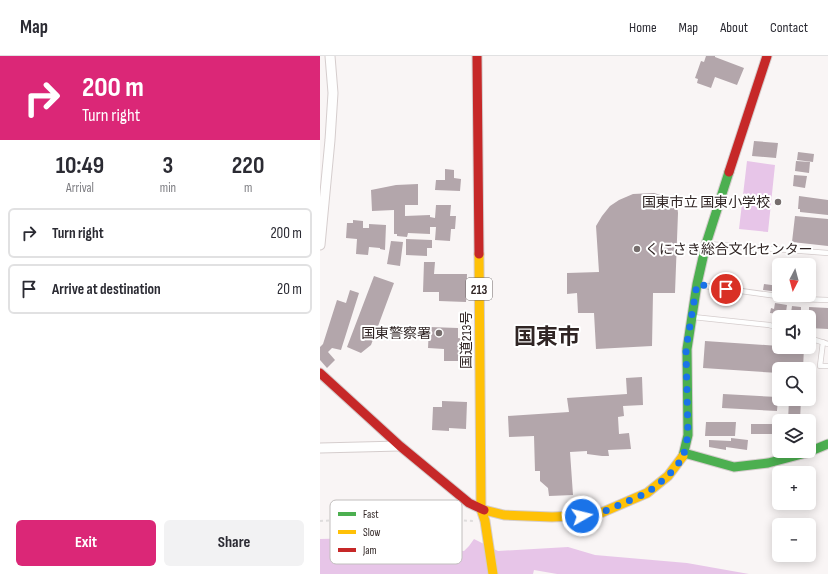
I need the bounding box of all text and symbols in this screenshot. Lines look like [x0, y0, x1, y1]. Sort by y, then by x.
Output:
text: Map [20, 16, 48, 39]
text: Home [629, 19, 657, 36]
text: Map [679, 19, 698, 36]
text: About [720, 19, 748, 36]
text: Contact [770, 19, 808, 36]
text: 200 m [82, 71, 144, 104]
icon: right [16, 72, 68, 124]
text: Turn right [82, 105, 140, 126]
text: 10:49 [56, 151, 104, 180]
text: 3 [163, 151, 173, 180]
text: 220 [232, 151, 264, 180]
text: Arrival [66, 180, 94, 196]
text: min [160, 180, 176, 196]
text: m [244, 180, 252, 196]
place label: 国東市立 国東小学校 [642, 194, 770, 211]
marker: 国東市立 国東小学校 [773, 197, 783, 207]
icon: right [18, 222, 40, 244]
text: Turn right [52, 224, 104, 243]
text: 200 m [270, 224, 302, 243]
place label: くにさき総合文化センター [645, 241, 813, 258]
marker: くにさき総合文化センター [632, 244, 642, 254]
north arrow [772, 258, 816, 302]
map controls [772, 258, 816, 562]
pin [709, 272, 743, 306]
icon: arrive [18, 278, 40, 300]
road number: 213 [466, 278, 492, 300]
icon: arrive [715, 278, 737, 300]
text: Arrive at destination [52, 280, 161, 299]
text: 20 m [277, 280, 302, 299]
button: sound [772, 310, 816, 354]
street label: 国道213号 [458, 311, 475, 369]
district label: 国東市 [514, 324, 580, 351]
place label: 国東警察署 [361, 325, 431, 342]
marker: 国東警察署 [434, 328, 444, 338]
button: search [772, 362, 816, 406]
button: layers [772, 414, 816, 458]
button: + [772, 466, 816, 510]
position arrow [561, 495, 603, 537]
legend [330, 500, 462, 564]
text: Fast [363, 508, 379, 521]
button: − [772, 518, 816, 562]
button: Exit [16, 520, 156, 566]
button: Share [164, 520, 304, 566]
text: Slow [363, 526, 380, 539]
text: Jam [362, 544, 377, 557]

